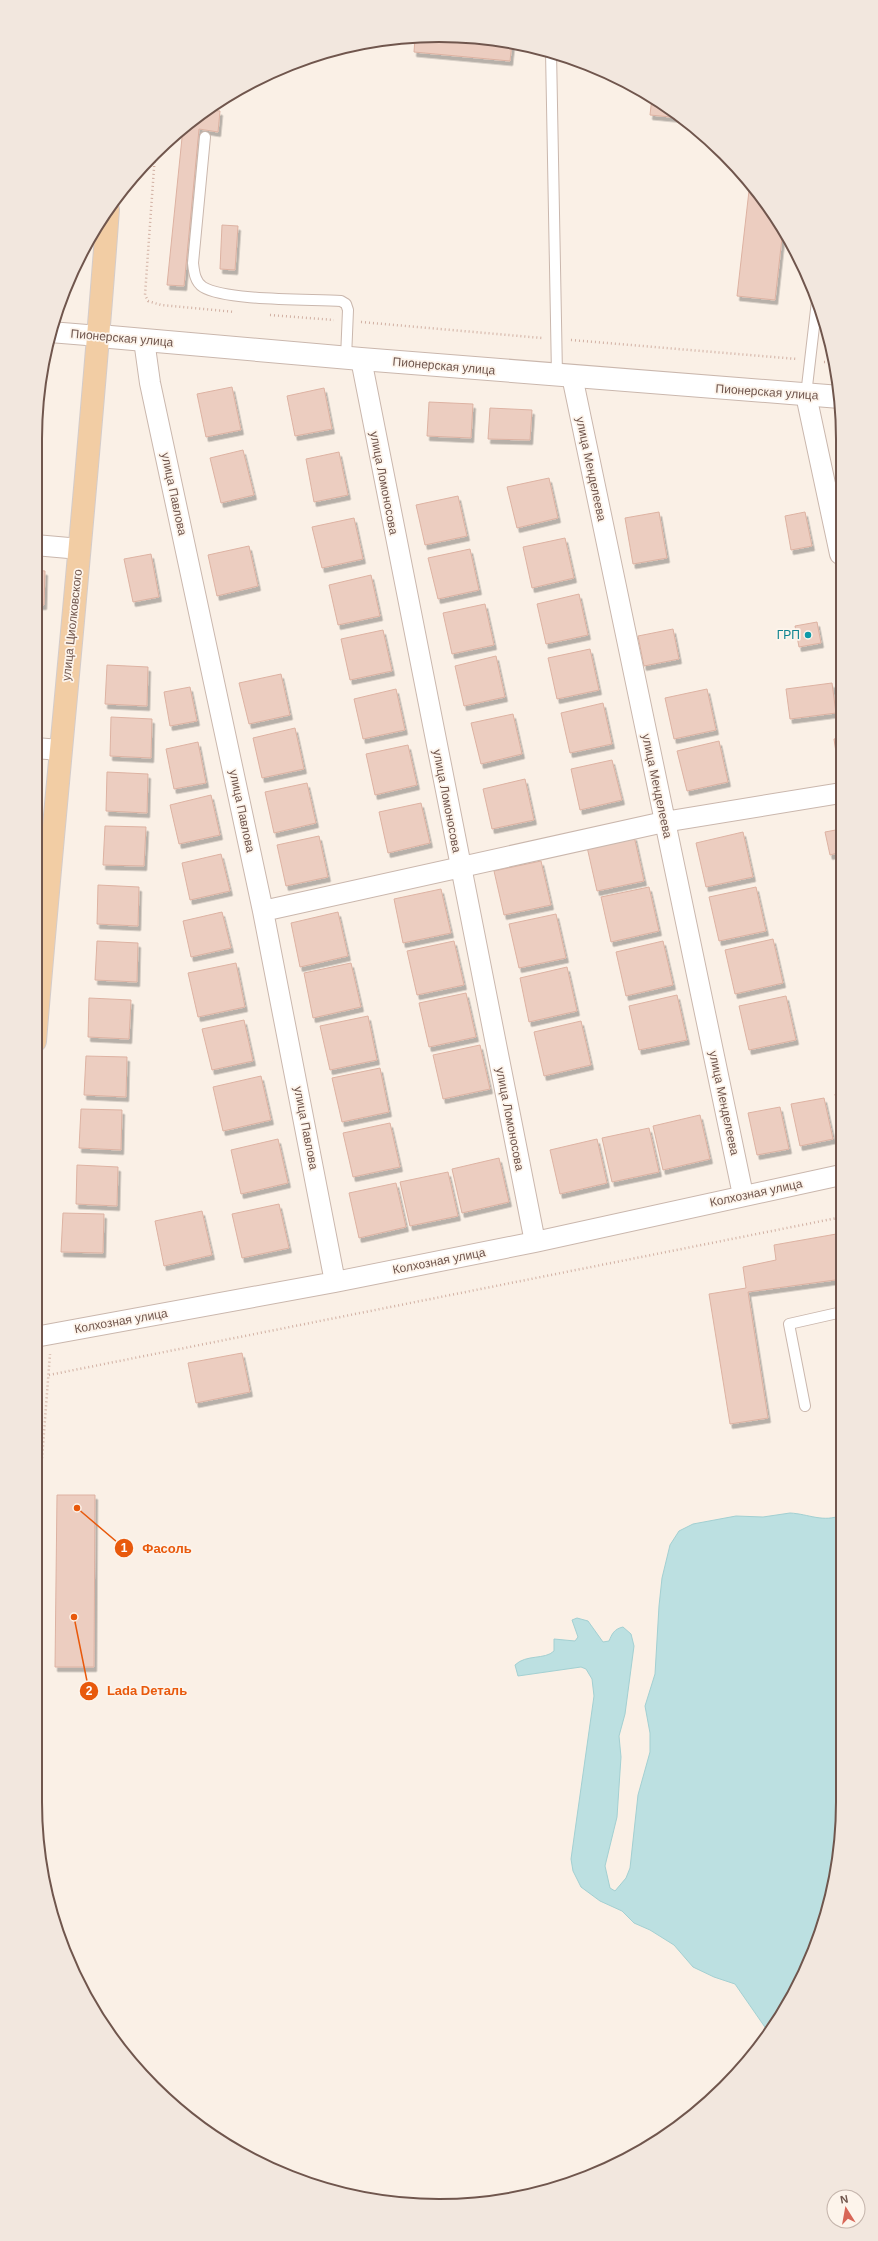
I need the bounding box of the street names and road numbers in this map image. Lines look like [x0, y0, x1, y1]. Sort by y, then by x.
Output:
street label: Пионерская улица [70, 327, 174, 349]
street label: Пионерская улица [392, 355, 496, 377]
street label: Пионерская улица [715, 381, 819, 403]
street label: улица Менделеева [573, 416, 609, 523]
street label: улица Ломоносова [367, 430, 401, 536]
street label: улица Павлова [158, 451, 190, 537]
street label: улица Циолковского [59, 568, 85, 682]
street label: улица Менделеева [639, 733, 675, 840]
street label: улица Ломоносова [430, 748, 464, 854]
street label: улица Павлова [226, 768, 258, 854]
street label: улица Менделеева [706, 1050, 742, 1157]
street label: улица Ломоносова [493, 1066, 527, 1172]
street label: улица Павлова [291, 1085, 321, 1171]
street label: Колхозная улица [708, 1176, 804, 1210]
street label: Колхозная улица [391, 1245, 487, 1277]
street label: Колхозная улица [73, 1306, 169, 1336]

